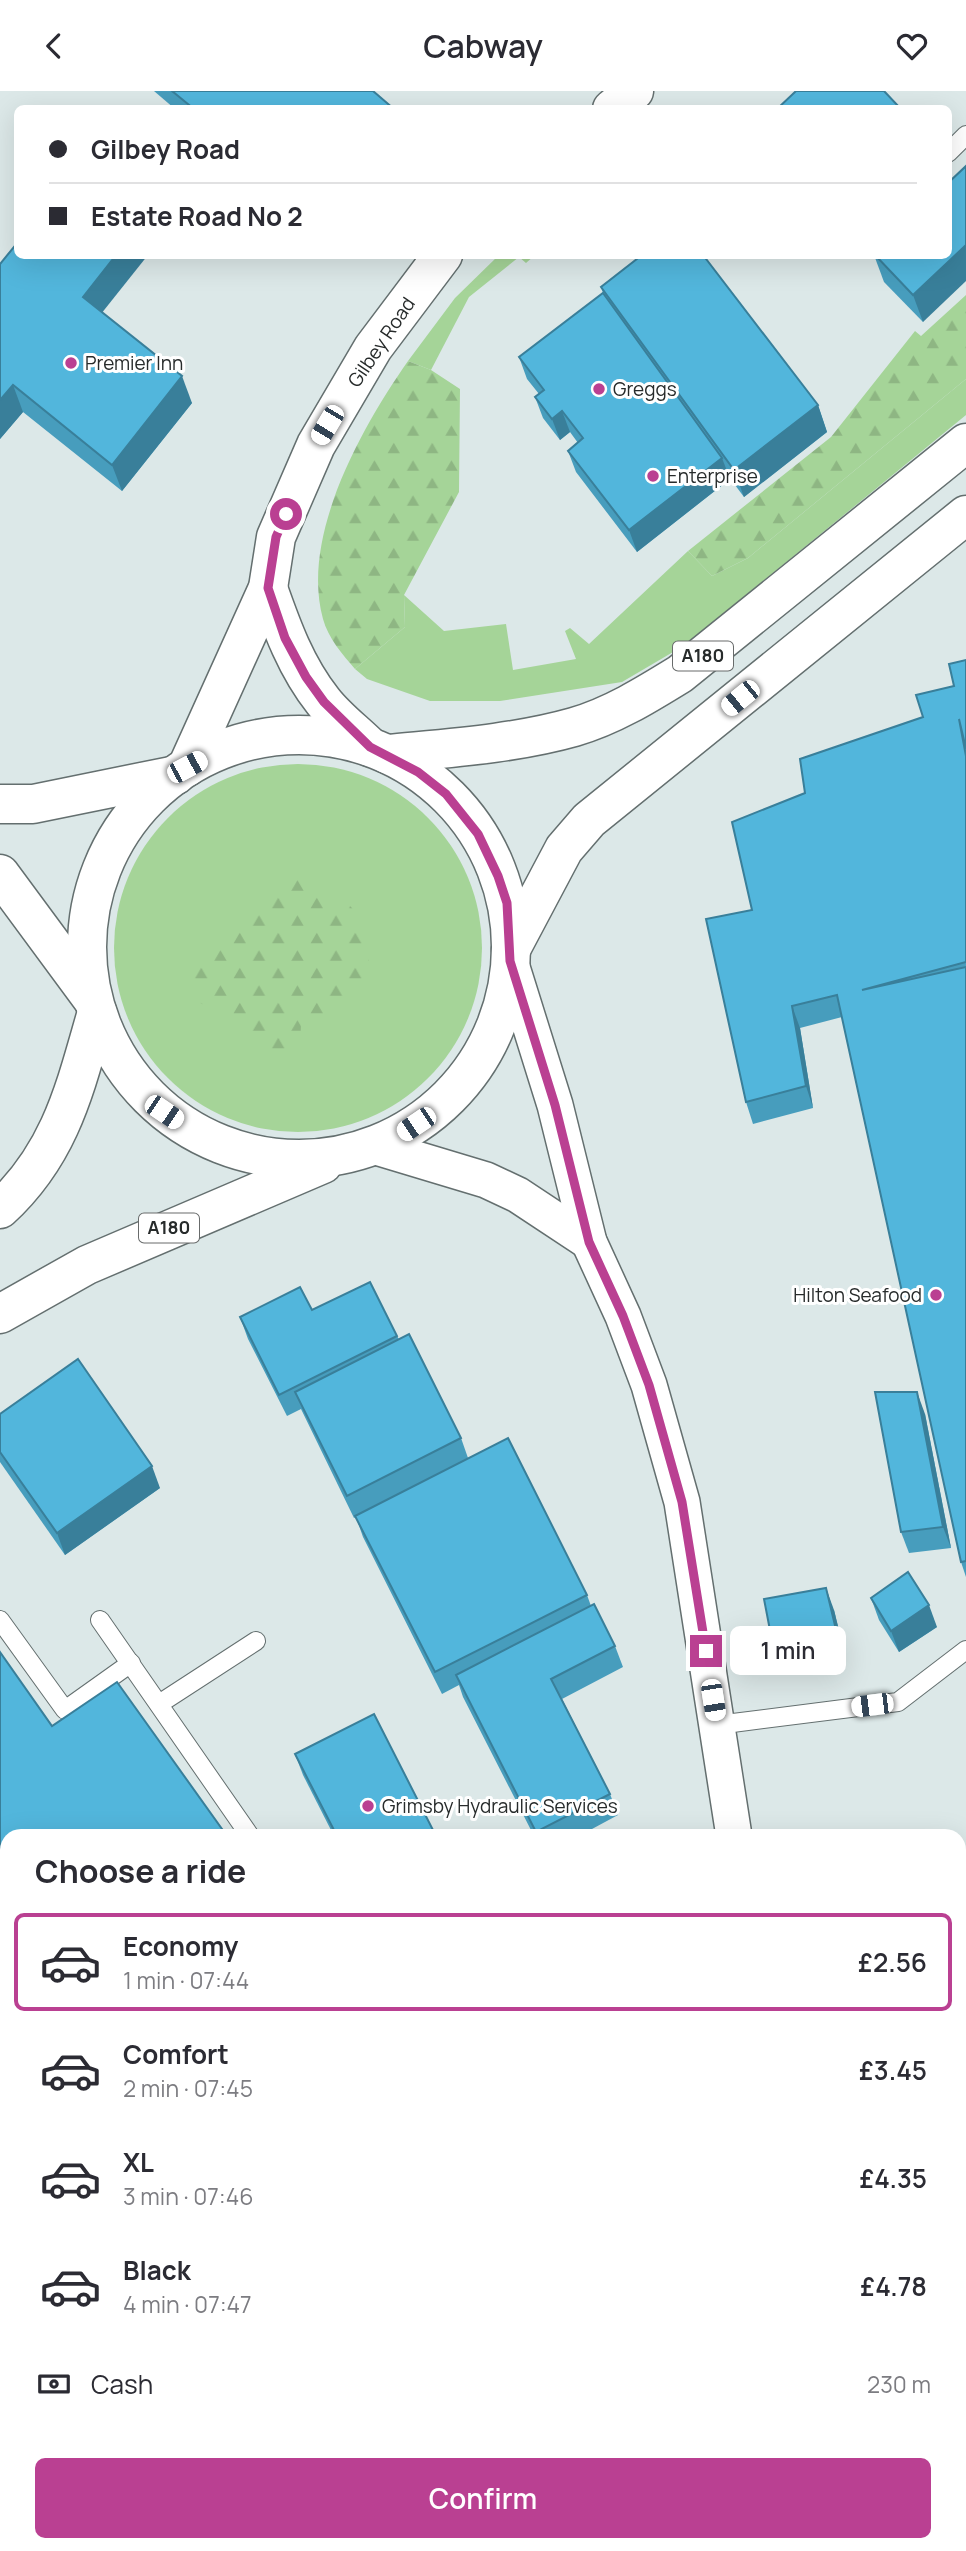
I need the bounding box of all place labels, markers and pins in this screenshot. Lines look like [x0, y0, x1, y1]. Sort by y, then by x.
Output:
place label: Premier Inn [85, 350, 183, 376]
marker: Premier Inn [63, 355, 79, 371]
place label: Greggs [613, 376, 677, 402]
marker: Greggs [591, 381, 607, 397]
place label: Enterprise [667, 463, 758, 489]
marker: Enterprise [645, 468, 661, 484]
place label: Hilton Seafood [793, 1282, 922, 1308]
marker: Hilton Seafood [928, 1287, 944, 1303]
place label: Grimsby Hydraulic Services [382, 1793, 618, 1819]
marker: Grimsby Hydraulic Services [360, 1798, 376, 1814]

